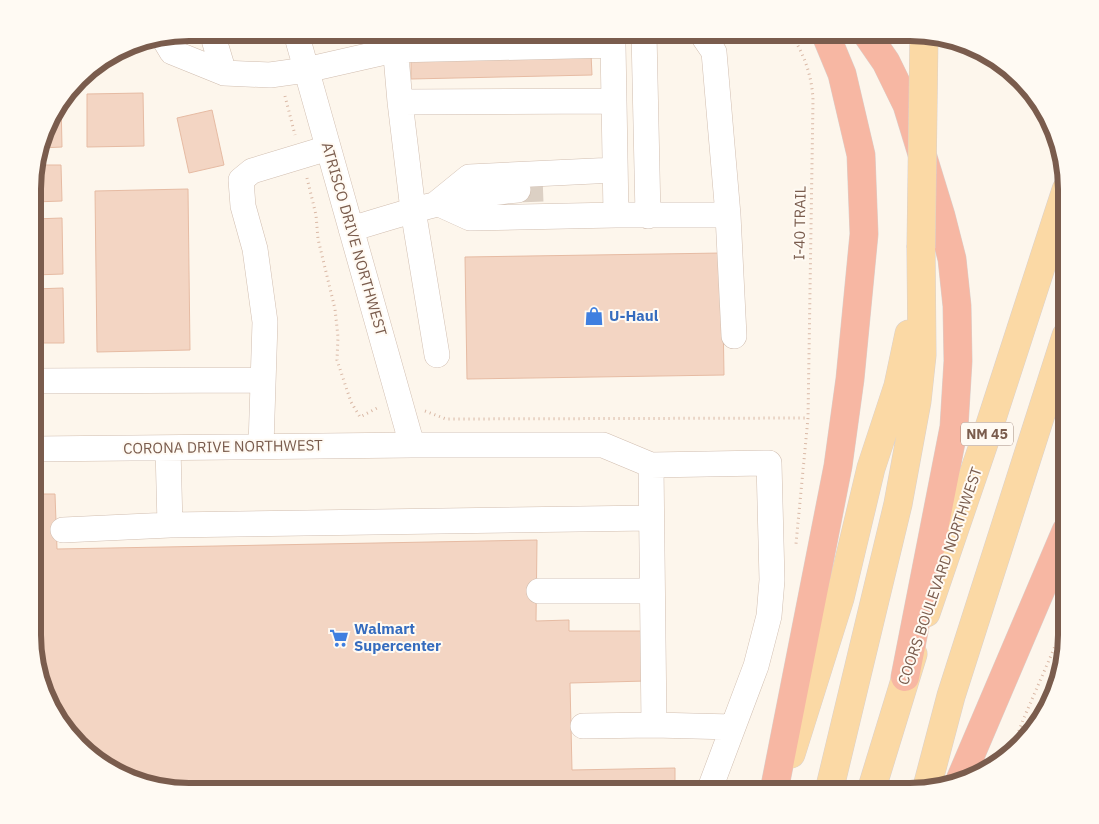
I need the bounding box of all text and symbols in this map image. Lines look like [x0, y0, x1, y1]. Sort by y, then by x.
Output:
street label: ATRISCO DRIVE NORTHWEST [318, 140, 391, 338]
street label: I-40 TRAIL [789, 185, 810, 260]
shop icon: U-Haul [583, 305, 605, 327]
place label: U-Haul [609, 306, 659, 325]
road number: NM 45 [961, 422, 1013, 446]
street label: CORONA DRIVE NORTHWEST [123, 435, 323, 458]
street label: COORS BOULEVARD NORTHWEST [893, 464, 986, 687]
place label: Walmart Supercenter [354, 619, 441, 655]
supermarket icon: Walmart Supercenter [328, 627, 350, 649]

